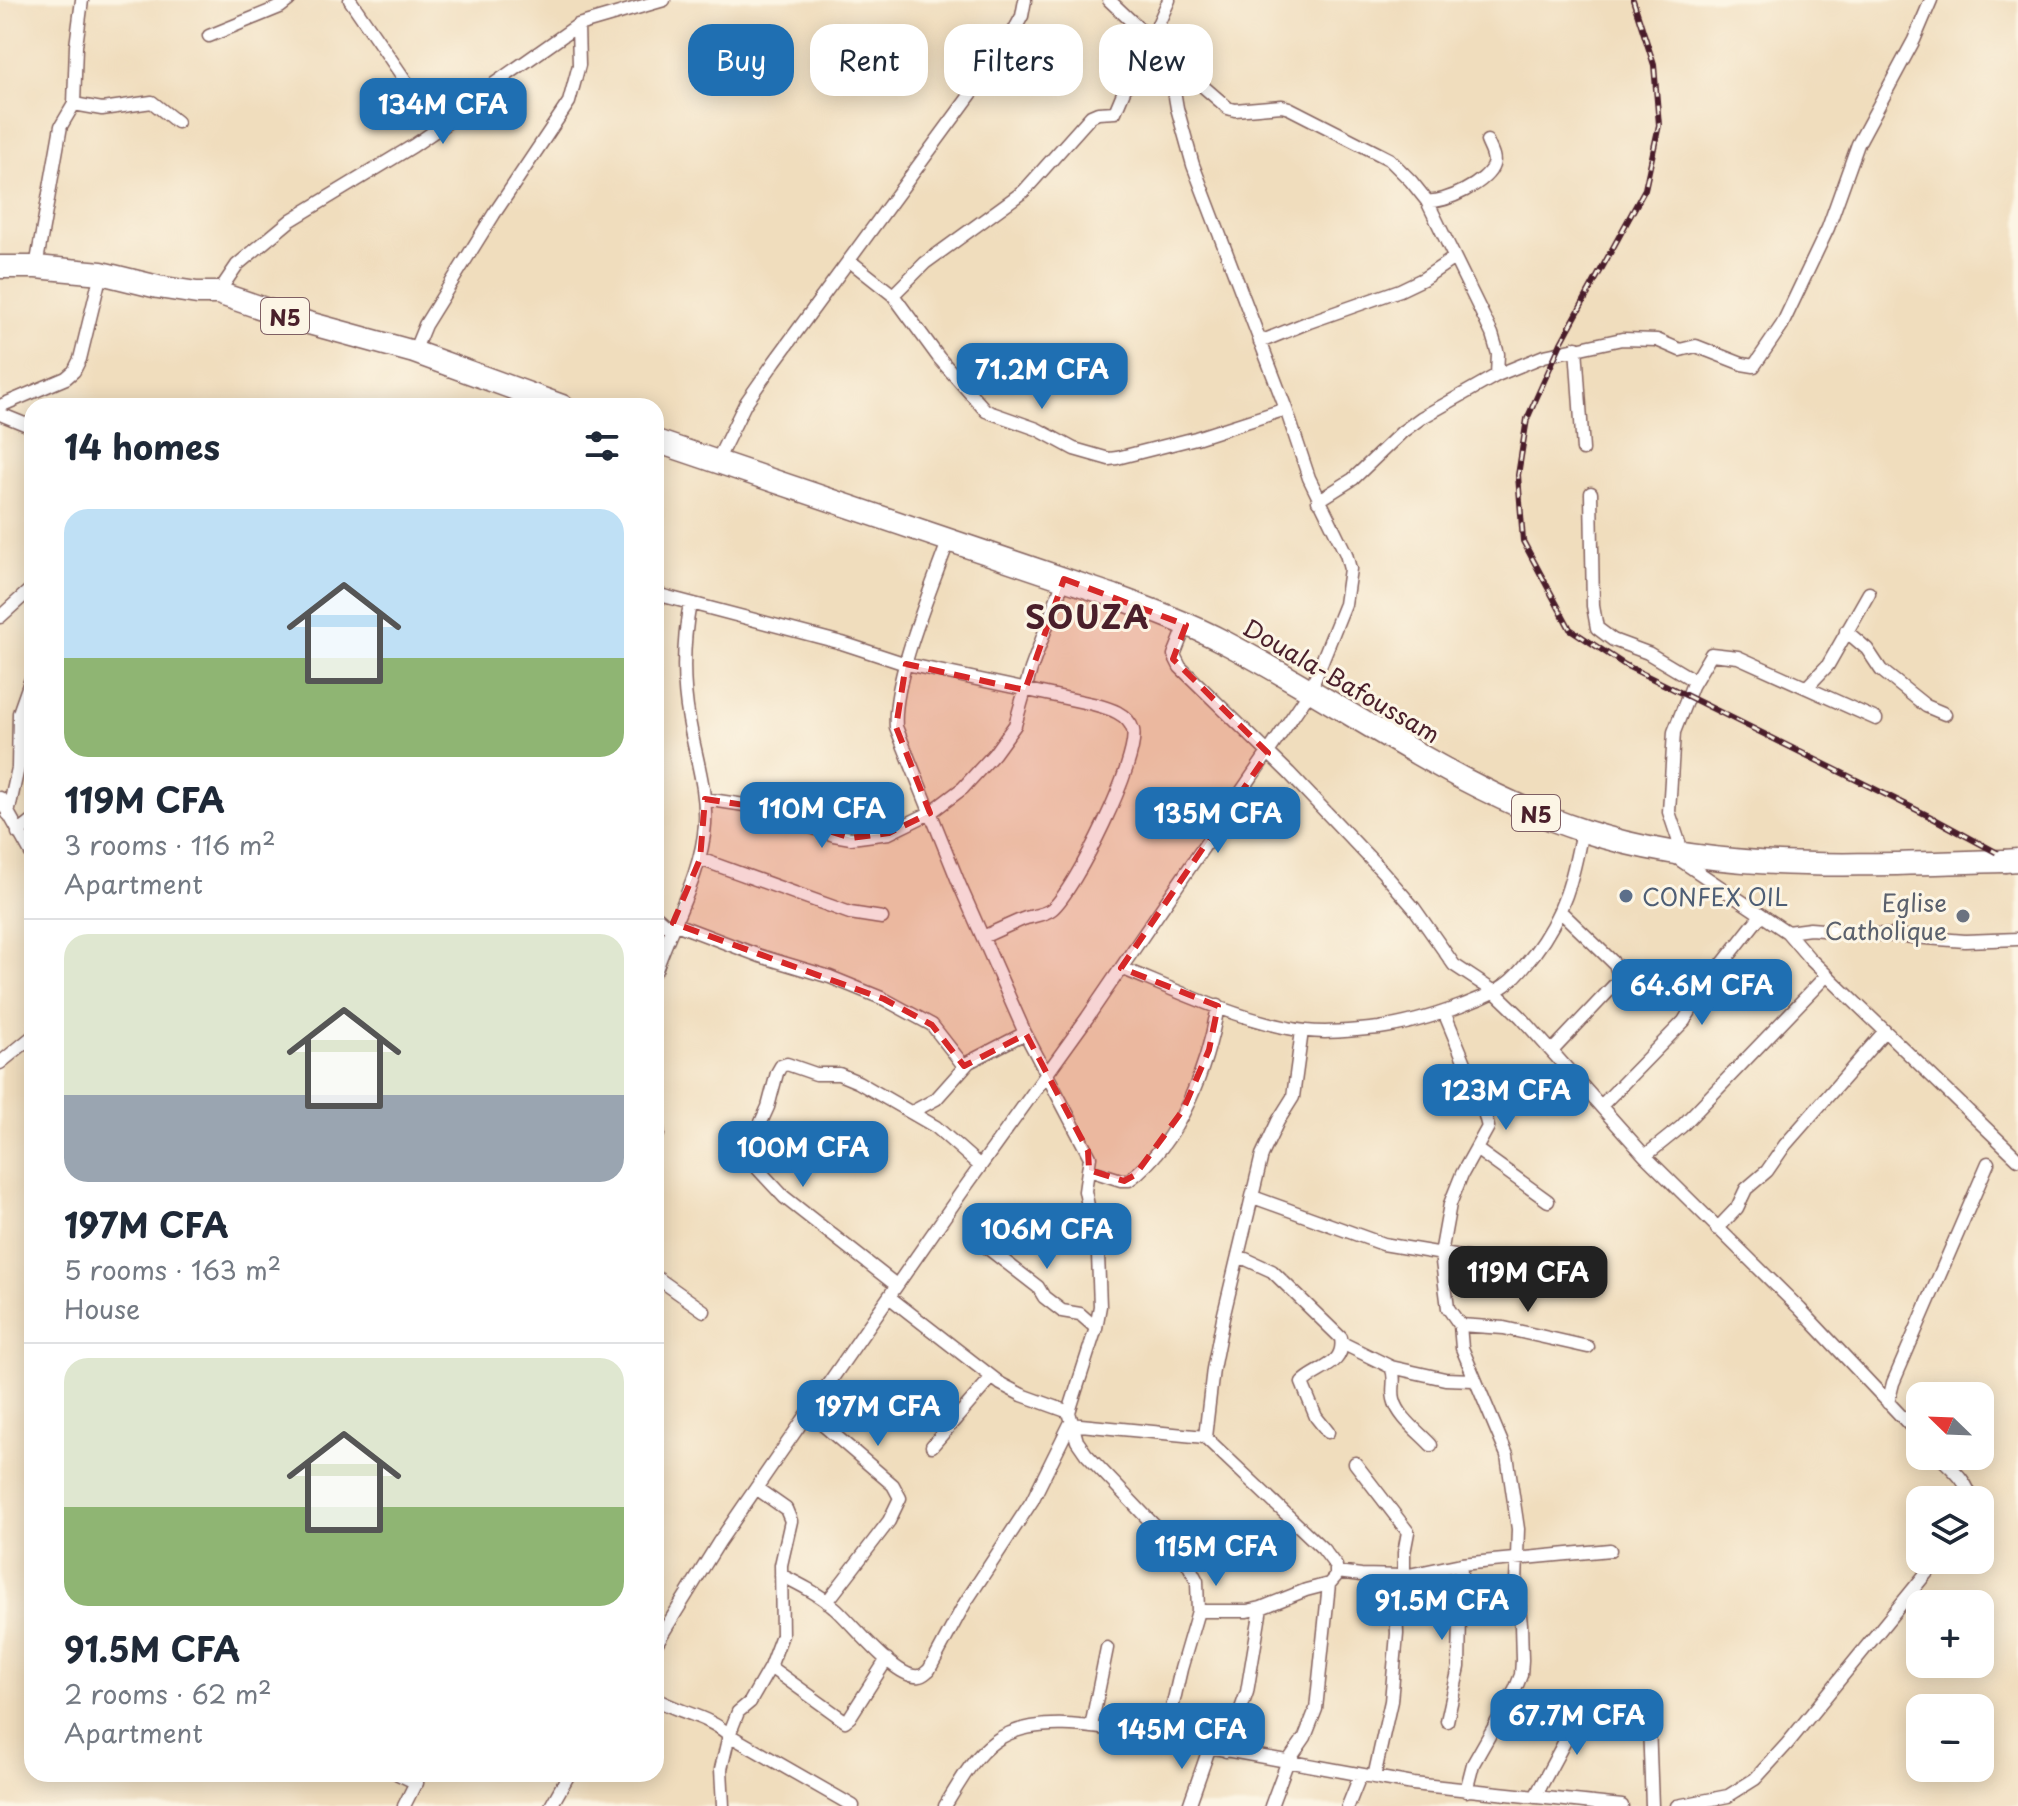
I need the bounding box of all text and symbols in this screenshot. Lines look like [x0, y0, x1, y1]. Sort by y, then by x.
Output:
chip: Buy [688, 24, 794, 96]
chip: Rent [810, 24, 928, 96]
chip: Filters [944, 24, 1083, 96]
chip: New [1099, 24, 1213, 96]
pin: 134M CFA [360, 78, 526, 146]
text: 134M CFA [378, 84, 508, 123]
road number: N5 [261, 298, 309, 334]
pin: 71.2M CFA [950, 343, 1134, 411]
text: 71.2M CFA [975, 349, 1109, 388]
text: 14 homes [64, 420, 220, 472]
icon: filters [580, 424, 624, 468]
icon: home [272, 561, 416, 705]
district label: SOUZA [1025, 592, 1151, 640]
street label: Douala-Bafoussam [1236, 609, 1448, 751]
text: 119M CFA [64, 773, 225, 825]
pin: 110M CFA [739, 782, 905, 850]
pin: 135M CFA [1135, 787, 1301, 855]
text: 110M CFA [758, 788, 886, 827]
text: 135M CFA [1153, 793, 1283, 832]
road number: N5 [1512, 795, 1560, 831]
text: 3 rooms · 116 m² [64, 825, 276, 864]
text: Apartment [64, 864, 203, 903]
place label: CONFEX OIL [1642, 878, 1788, 914]
place label: Eglise Catholique [1825, 884, 1947, 948]
marker: CONFEX OIL [1617, 887, 1635, 905]
marker: Eglise Catholique [1954, 907, 1972, 925]
pin: 64.6M CFA [1610, 959, 1794, 1027]
text: 64.6M CFA [1630, 965, 1774, 1004]
icon: home [272, 986, 416, 1130]
pin: 123M CFA [1423, 1064, 1589, 1132]
text: 123M CFA [1441, 1070, 1571, 1109]
pin: 100M CFA [720, 1121, 886, 1189]
text: 100M CFA [736, 1127, 870, 1166]
text: 197M CFA [64, 1198, 229, 1250]
pin: 106M CFA [964, 1203, 1130, 1271]
text: 106M CFA [980, 1209, 1114, 1248]
pin: 119M CFA [1445, 1246, 1611, 1314]
text: 5 rooms · 163 m² [64, 1250, 281, 1289]
text: 119M CFA [1466, 1252, 1590, 1291]
text: House [64, 1289, 140, 1328]
pin: 197M CFA [795, 1380, 961, 1448]
north arrow [1906, 1382, 1994, 1470]
map controls [1906, 1382, 1994, 1782]
text: 197M CFA [815, 1386, 941, 1425]
icon: home [272, 1410, 416, 1554]
button: layers [1906, 1486, 1994, 1574]
pin: 115M CFA [1133, 1520, 1299, 1588]
text: 115M CFA [1154, 1526, 1278, 1565]
pin: 91.5M CFA [1350, 1574, 1534, 1642]
text: 91.5M CFA [1375, 1580, 1509, 1619]
button: + [1906, 1590, 1994, 1678]
text: 91.5M CFA [64, 1622, 240, 1674]
text: 2 rooms · 62 m² [64, 1674, 272, 1713]
pin: 67.7M CFA [1485, 1689, 1669, 1757]
button: − [1906, 1694, 1994, 1782]
text: 67.7M CFA [1508, 1695, 1646, 1734]
pin: 145M CFA [1099, 1703, 1265, 1771]
text: 145M CFA [1117, 1709, 1247, 1748]
text: Apartment [64, 1713, 203, 1752]

